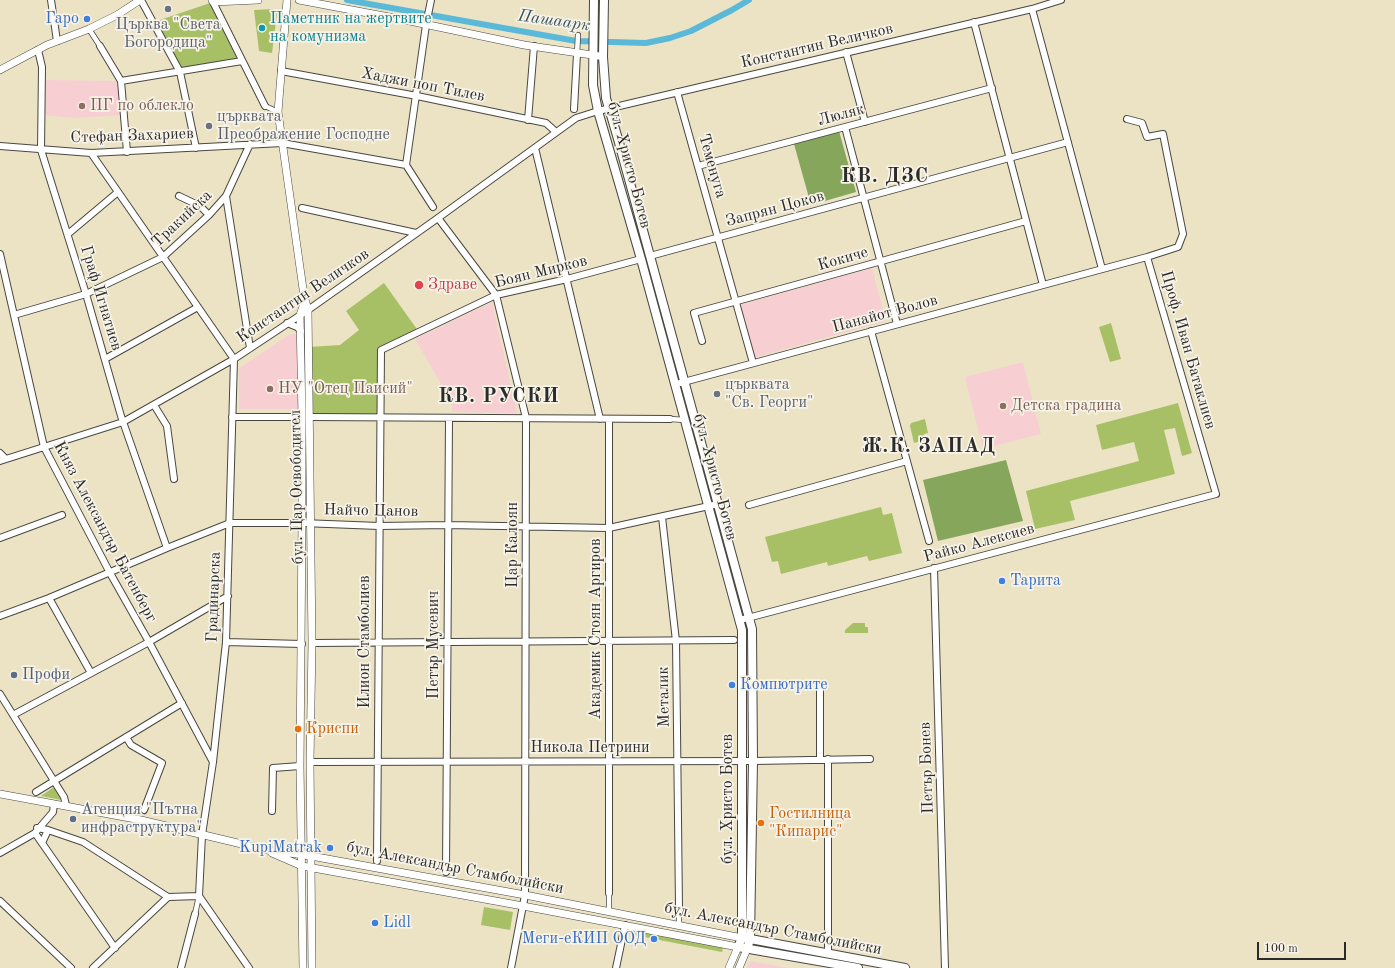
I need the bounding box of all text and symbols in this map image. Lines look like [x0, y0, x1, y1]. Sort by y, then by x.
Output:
marker: Църква "Света Богородица" [163, 4, 173, 14]
water label: Пашаарк [516, 6, 592, 36]
place label: Гаро [45, 9, 79, 29]
place label: Паметник на жертвите на комунизма [270, 9, 432, 47]
marker: Гаро [82, 14, 92, 24]
place label: Църква "Света Богородица" [115, 15, 221, 53]
street label: Константин Величков [739, 19, 895, 73]
marker: Паметник на жертвите на комунизма [257, 23, 267, 33]
street label: Хаджи поп Тилев [360, 64, 486, 106]
place label: ПГ по облекло [90, 96, 194, 116]
street label: бул. Христо Ботев [603, 100, 655, 230]
street label: Люляк [816, 100, 866, 130]
marker: ПГ по облекло [77, 101, 87, 111]
place label: църквата Преображение Господне [217, 107, 390, 145]
marker: църквата Преображение Господне [204, 121, 214, 131]
street label: Стефан Захариев [70, 124, 194, 148]
street label: Теменуга [694, 132, 730, 200]
district label: КВ. ДЗС [841, 165, 929, 189]
street label: Тракийска [148, 186, 216, 252]
street label: Запрян Цоков [724, 187, 826, 231]
street label: Граф Игнатиев [76, 243, 126, 353]
street label: Кокиче [816, 243, 870, 275]
street label: Константин Величков [233, 245, 373, 347]
street label: Боян Мирков [493, 251, 589, 293]
street label: Проф. Иван Батаклиев [1156, 269, 1220, 431]
place label: Здраве [428, 275, 477, 295]
marker: Здраве [413, 279, 425, 291]
street label: Панайот Волов [830, 291, 940, 337]
place label: църквата "Св. Георги" [725, 375, 813, 413]
place label: НУ "Отец Паисий" [278, 379, 413, 399]
marker: НУ "Отец Паисий" [265, 384, 275, 394]
district label: КВ. РУСКИ [438, 385, 560, 409]
marker: църквата "Св. Георги" [712, 389, 722, 399]
place label: Детска градина [1011, 396, 1121, 416]
marker: Детска градина [998, 401, 1008, 411]
street label: бул. Цар Освободител [286, 410, 308, 564]
street label: бул. Христо Ботев [689, 412, 741, 542]
district label: Ж.К. ЗАПАД [862, 435, 996, 459]
street label: Княз Александър Батенберг [49, 438, 161, 626]
street label: Найчо Цанов [324, 501, 418, 521]
street label: Цар Калоян [503, 502, 523, 588]
street label: Райко Алексиев [921, 519, 1037, 567]
street label: Академик Стоян Аргиров [586, 538, 606, 720]
street label: Градинарска [203, 551, 225, 643]
place label: Тарита [1010, 571, 1061, 591]
street label: Илион Стамболиев [355, 575, 375, 709]
marker: Тарита [997, 576, 1007, 586]
street label: Петър Мусевич [424, 591, 444, 699]
place label: Профи [22, 665, 70, 685]
street label: Металик [654, 666, 674, 728]
marker: Профи [9, 670, 19, 680]
place label: Компютрите [740, 675, 828, 695]
marker: Компютрите [727, 680, 737, 690]
place label: Криспи [306, 719, 359, 739]
street label: Петър Бонев [916, 722, 938, 814]
marker: Криспи [293, 724, 303, 734]
street label: бул. Христо Ботев [718, 734, 738, 864]
street label: Никола Петрини [530, 738, 650, 758]
place label: Агенция "Пътна инфраструктура" [81, 800, 203, 838]
place label: Гостилница "Кипарис" [769, 804, 851, 842]
marker: Агенция "Пътна инфраструктура" [68, 814, 78, 824]
marker: Гостилница "Кипарис" [756, 818, 766, 828]
street label: бул. Александър Стамболийски [345, 837, 565, 899]
place label: KupiMatrak [239, 838, 322, 858]
marker: KupiMatrak [325, 843, 335, 853]
street label: бул. Александър Стамболийски [663, 898, 883, 960]
place label: Lidl [383, 913, 411, 933]
marker: Lidl [370, 918, 380, 928]
place label: Меги-еКИП ООД [522, 929, 646, 949]
marker: Меги-еКИП ООД [649, 934, 659, 944]
scale bar [1259, 934, 1348, 960]
text: 100 m [1264, 943, 1298, 955]

